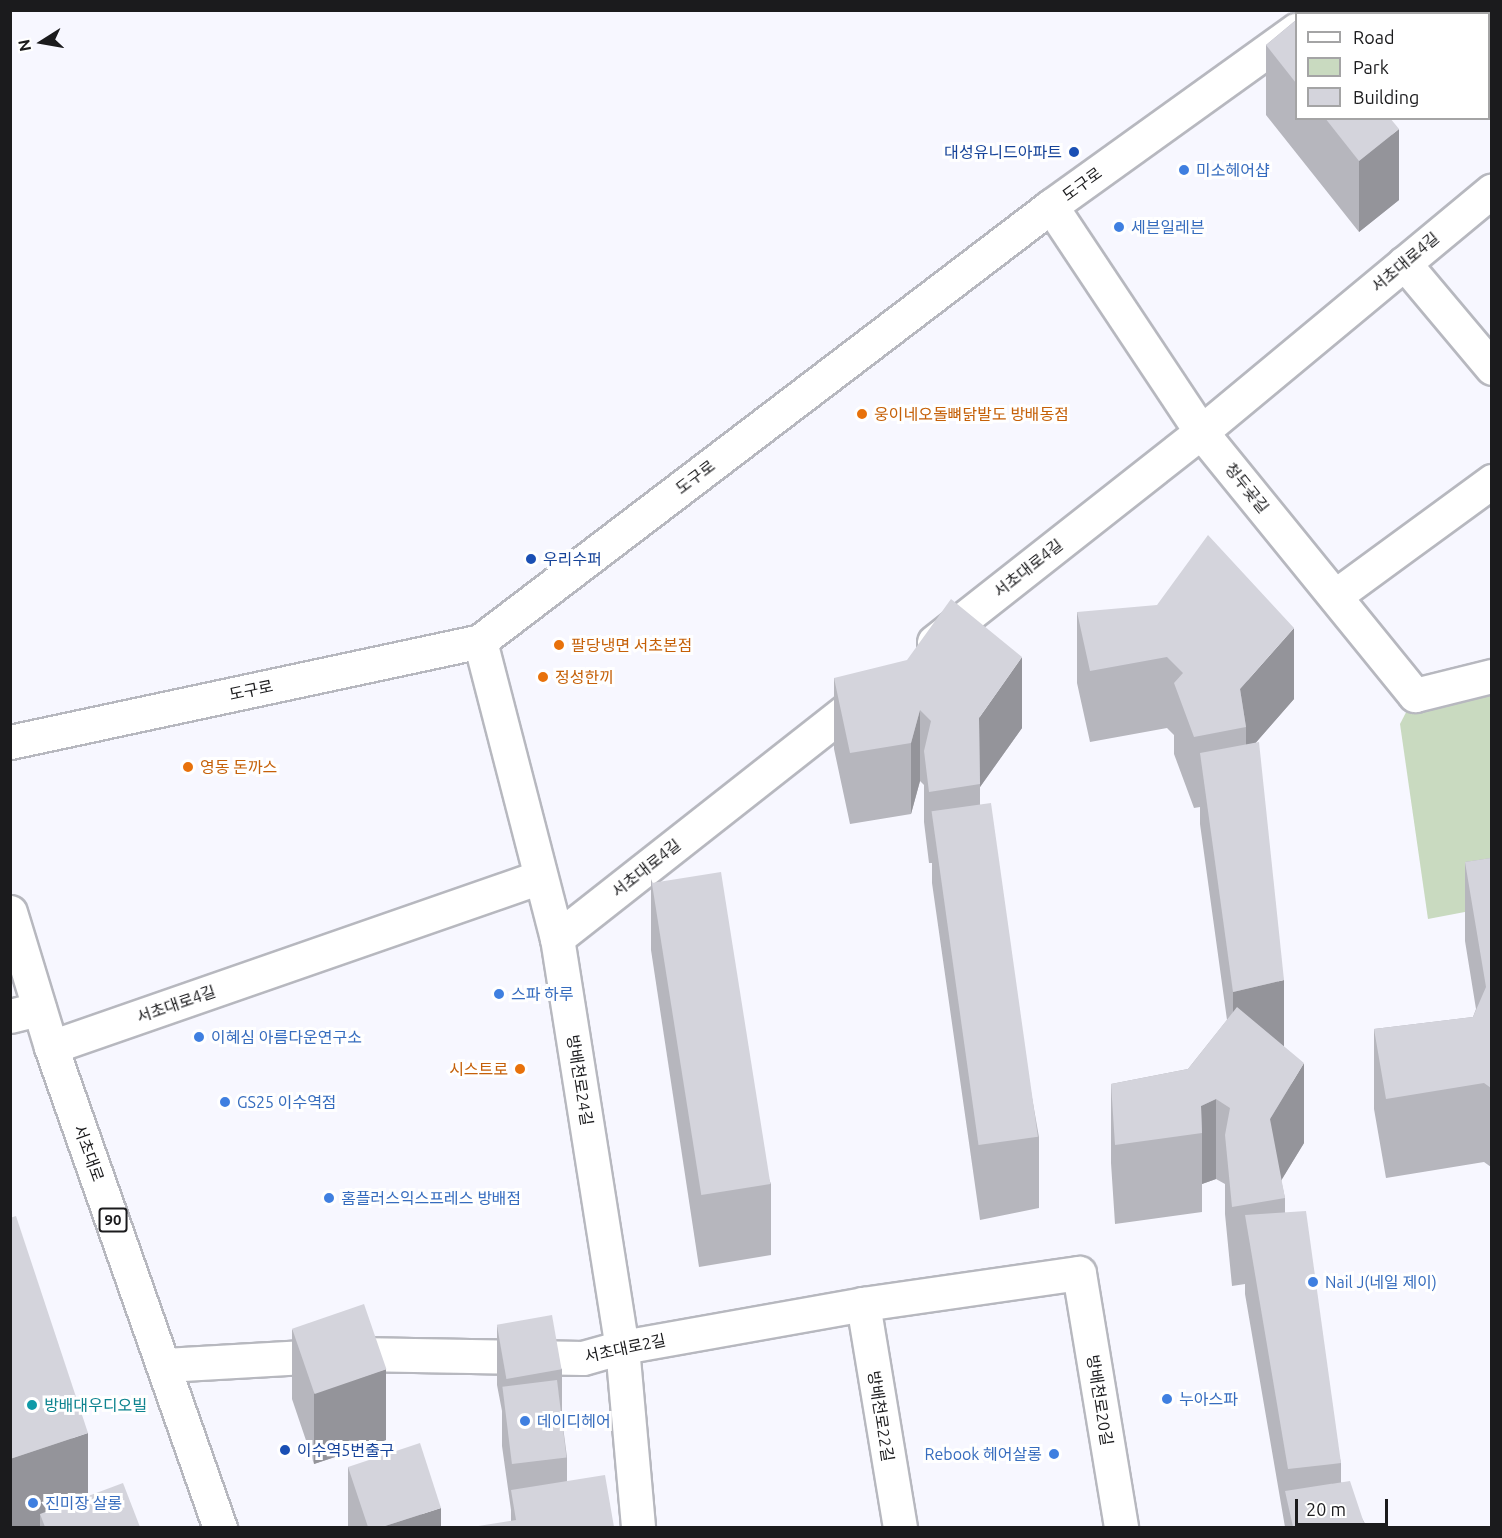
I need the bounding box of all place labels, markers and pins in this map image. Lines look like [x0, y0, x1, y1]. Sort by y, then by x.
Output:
place label: 대성유니드아파트 [944, 142, 1062, 162]
marker: 대성유니드아파트 [1067, 145, 1081, 159]
place label: 미소헤어샵 [1196, 160, 1270, 180]
marker: 미소헤어샵 [1177, 163, 1191, 177]
place label: 세븐일레븐 [1131, 217, 1205, 237]
marker: 세븐일레븐 [1112, 220, 1126, 234]
place label: 웅이네오돌뼈닭발도 방배동점 [874, 404, 1069, 424]
marker: 웅이네오돌뼈닭발도 방배동점 [855, 407, 869, 421]
place label: 우리수퍼 [543, 549, 602, 569]
marker: 우리수퍼 [524, 552, 538, 566]
place label: 팔당냉면 서초본점 [571, 635, 692, 655]
marker: 팔당냉면 서초본점 [552, 638, 566, 652]
place label: 정성한끼 [555, 667, 614, 687]
marker: 정성한끼 [536, 670, 550, 684]
place label: 영동 돈까스 [200, 757, 277, 777]
marker: 영동 돈까스 [181, 760, 195, 774]
place label: 스파 하루 [511, 984, 574, 1004]
marker: 스파 하루 [492, 987, 506, 1001]
place label: 이혜심 아름다운연구소 [211, 1027, 362, 1047]
marker: 이혜심 아름다운연구소 [192, 1030, 206, 1044]
place label: 시스트로 [449, 1059, 508, 1079]
marker: 시스트로 [513, 1062, 527, 1076]
place label: GS25 이수역점 [237, 1092, 337, 1112]
marker: GS25 이수역점 [218, 1095, 232, 1109]
place label: 홈플러스익스프레스 방배점 [341, 1188, 521, 1208]
marker: 홈플러스익스프레스 방배점 [322, 1191, 336, 1205]
place label: Nail J(네일 제이) [1325, 1272, 1437, 1292]
marker: Nail J(네일 제이) [1306, 1275, 1320, 1289]
place label: 누아스파 [1179, 1389, 1238, 1409]
marker: 누아스파 [1160, 1392, 1174, 1406]
place label: 방배대우디오빌 [44, 1395, 147, 1415]
marker: 방배대우디오빌 [25, 1398, 39, 1412]
place label: 데이디헤어 [537, 1411, 611, 1431]
marker: 데이디헤어 [518, 1414, 532, 1428]
place label: 이수역5번출구 [297, 1440, 394, 1460]
marker: 이수역5번출구 [278, 1443, 292, 1457]
place label: Rebook 헤어살롱 [925, 1444, 1042, 1464]
marker: Rebook 헤어살롱 [1047, 1447, 1061, 1461]
place label: 진미장 살롱 [45, 1493, 122, 1513]
marker: 진미장 살롱 [26, 1496, 40, 1510]

